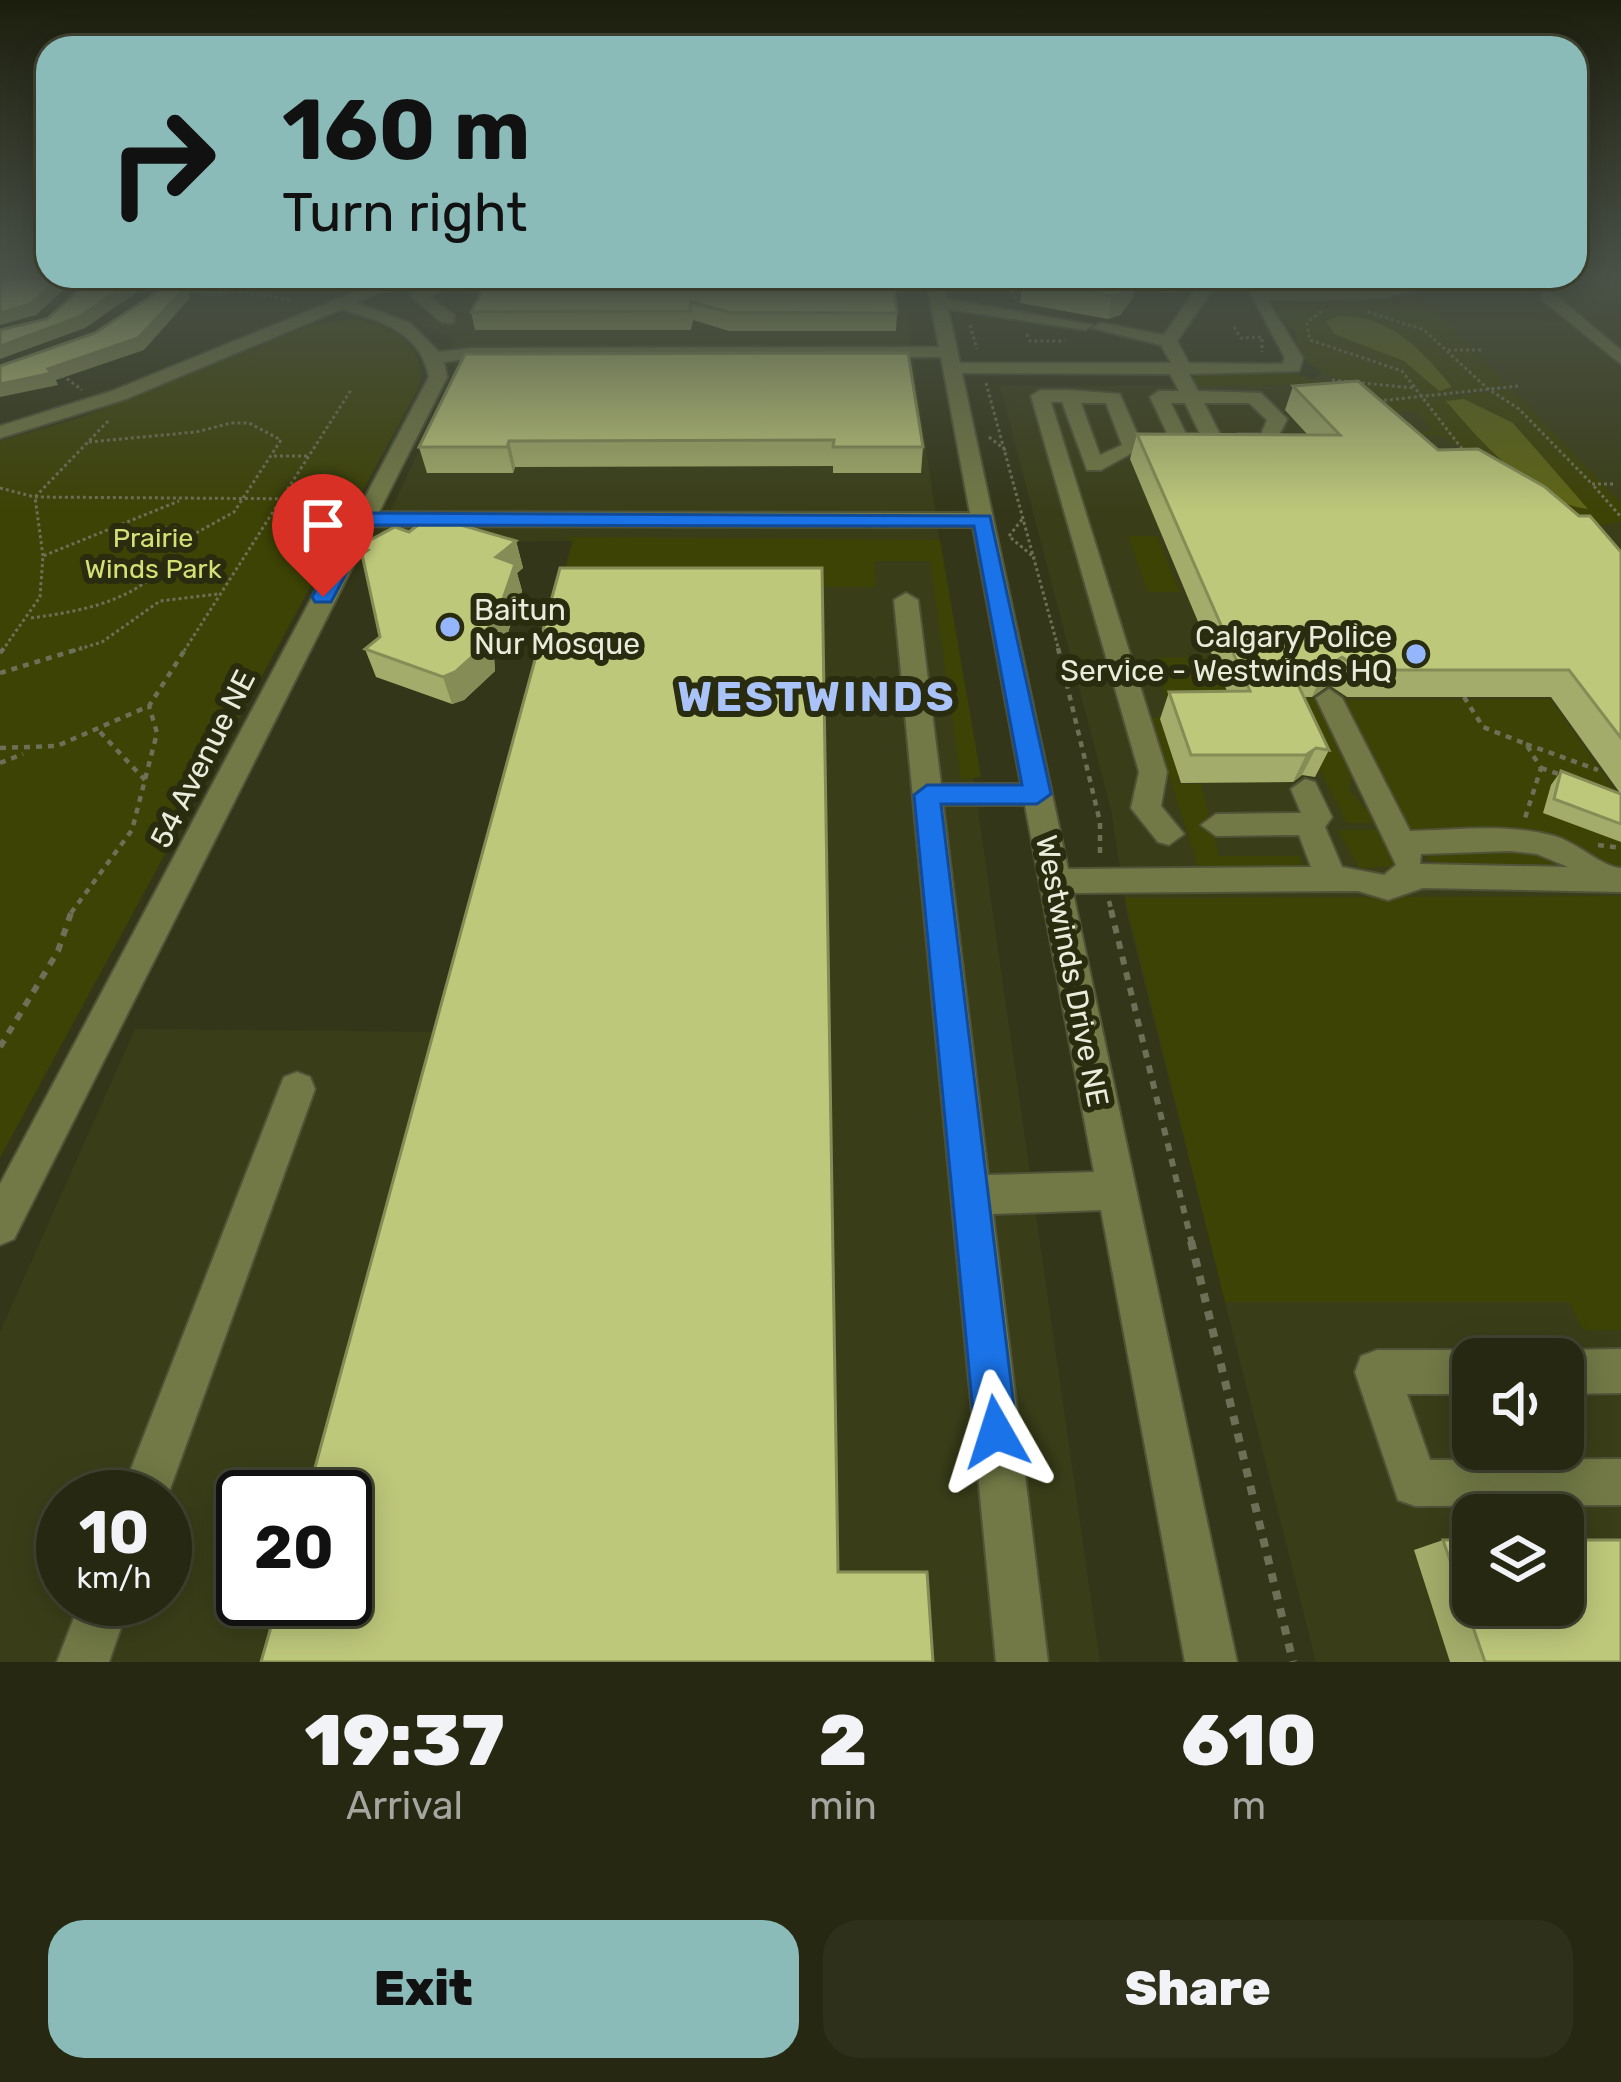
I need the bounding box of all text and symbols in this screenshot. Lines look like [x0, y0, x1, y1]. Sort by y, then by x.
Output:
text: 160 m [282, 80, 530, 180]
icon: right [84, 84, 240, 240]
text: Turn right [282, 181, 527, 245]
pin [272, 474, 374, 597]
icon: arrive [290, 492, 356, 558]
park label: Prairie Winds Park [84, 522, 222, 585]
place label: Baitun Nur Mosque [474, 592, 640, 662]
marker: Baitun Nur Mosque [437, 614, 463, 640]
place label: Calgary Police Service - Westwinds HQ [1060, 619, 1392, 689]
marker: Calgary Police Service - Westwinds HQ [1403, 641, 1429, 667]
street label: 54 Avenue NE [143, 664, 263, 854]
district label: WESTWINDS [677, 672, 957, 722]
street label: Westwinds Drive NE [1028, 832, 1116, 1110]
map controls [1452, 1338, 1584, 1626]
button: sound [1452, 1338, 1584, 1470]
position arrow [933, 1369, 1059, 1495]
speed limit sign: 20 [216, 1470, 372, 1626]
button: layers [1452, 1494, 1584, 1626]
text: 10 [79, 1497, 149, 1568]
text: km/h [77, 1560, 151, 1596]
text: 19:37 [305, 1698, 505, 1783]
text: 2 [819, 1698, 867, 1783]
text: 610 [1181, 1698, 1316, 1783]
text: Arrival [346, 1783, 463, 1829]
text: min [809, 1783, 877, 1829]
text: m [1232, 1783, 1266, 1829]
button: Exit [48, 1920, 799, 2058]
button: Share [823, 1920, 1573, 2058]

